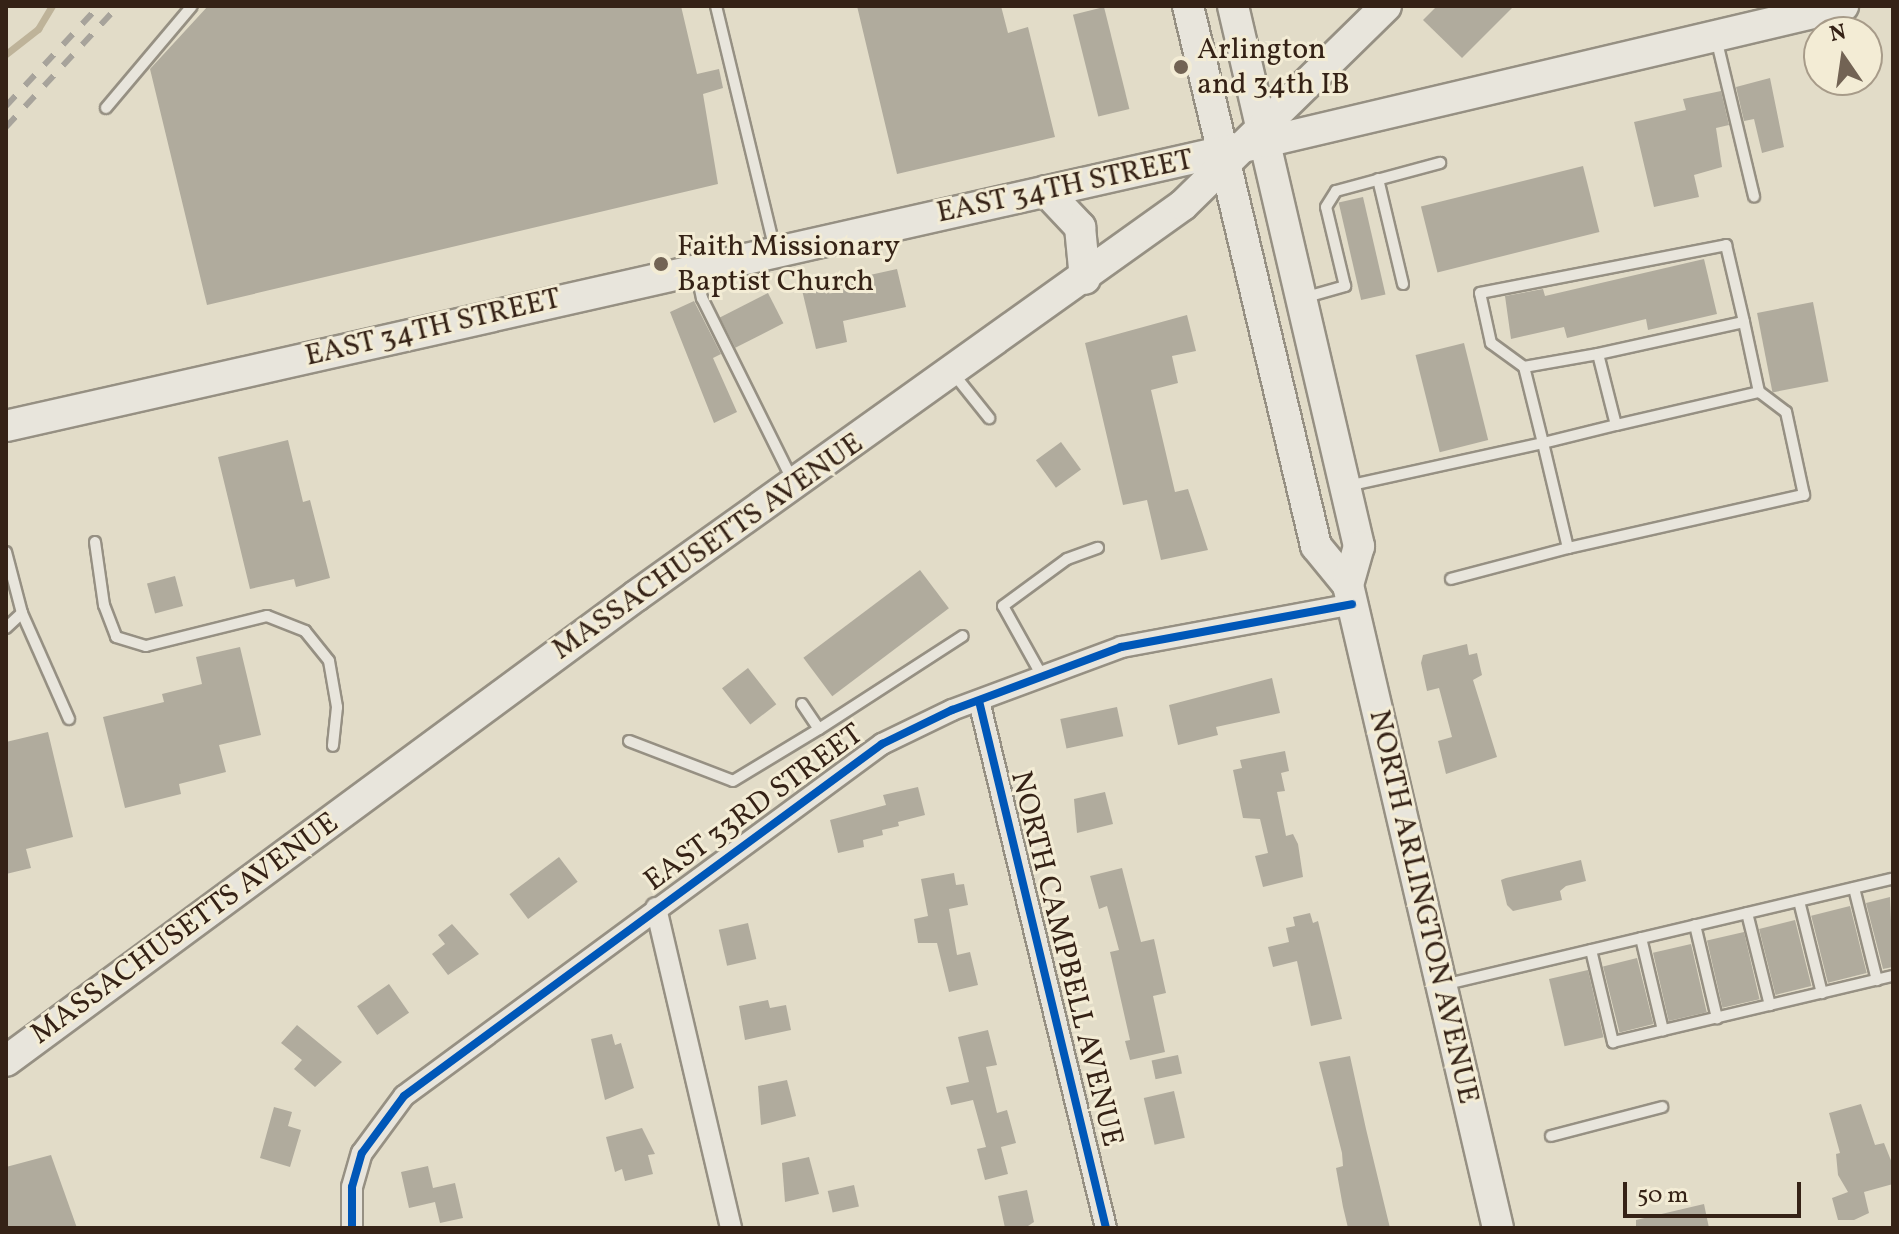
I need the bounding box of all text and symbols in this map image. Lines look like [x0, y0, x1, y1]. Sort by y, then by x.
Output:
north arrow [1803, 16, 1883, 96]
text: N [1827, 17, 1849, 51]
place label: Arlington and 34th IB [1197, 32, 1350, 102]
marker: Arlington and 34th IB [1172, 58, 1190, 76]
street label: EAST 34TH STREET [933, 142, 1197, 232]
place label: Faith Missionary Baptist Church [677, 229, 900, 300]
marker: Faith Missionary Baptist Church [652, 255, 670, 273]
street label: EAST 34TH STREET [301, 281, 565, 375]
street label: MASSACHUSETTS AVENUE [546, 426, 870, 668]
street label: NORTH ARLINGTON AVENUE [1360, 706, 1486, 1108]
street label: EAST 33RD STREET [637, 716, 871, 900]
street label: NORTH CAMPBELL AVENUE [1002, 768, 1130, 1150]
street label: MASSACHUSETTS AVENUE [24, 805, 346, 1053]
scale bar [1627, 1166, 1805, 1216]
text: 50 m [1637, 1179, 1689, 1213]

